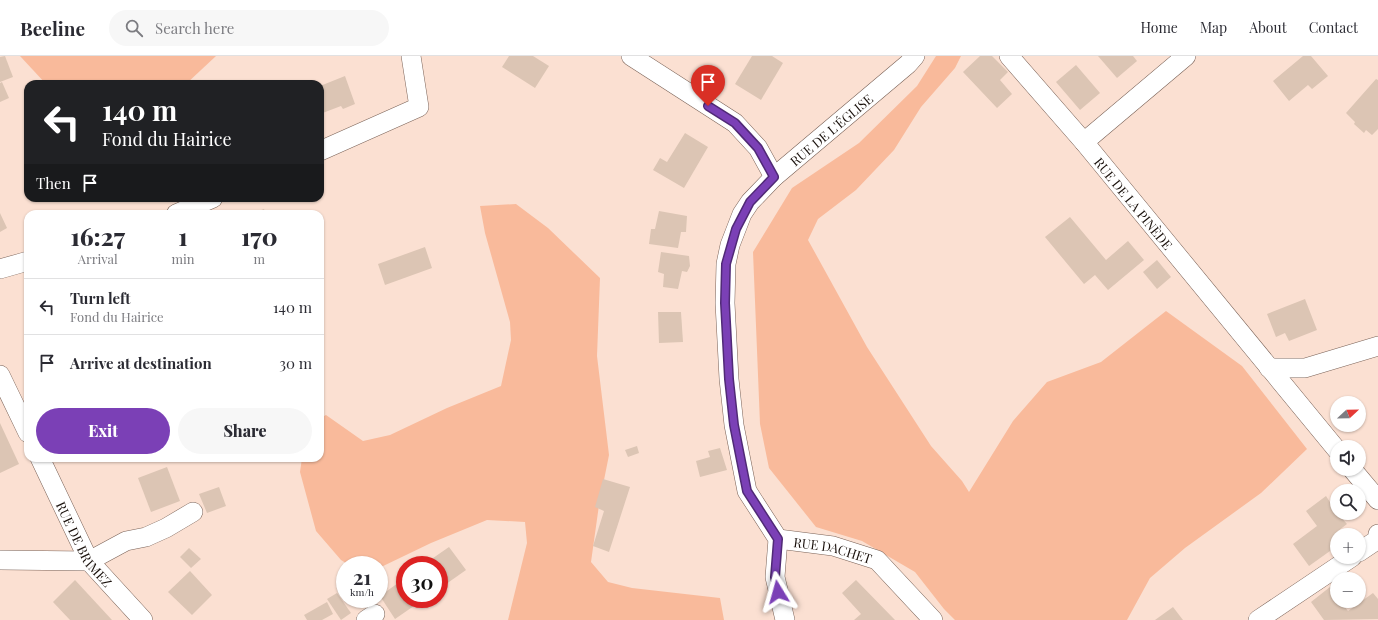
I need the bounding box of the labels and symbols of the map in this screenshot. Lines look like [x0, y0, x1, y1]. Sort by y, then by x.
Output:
pin [691, 65, 725, 106]
street label: RUE DE L'ÉGLISE [786, 89, 876, 169]
street label: RUE DE LA PINÈDE [1091, 153, 1177, 253]
north arrow [1330, 396, 1366, 432]
street label: RUE DE BRIMEZ [53, 498, 117, 590]
street label: RUE DACHET [793, 533, 874, 566]
speed limit sign: 30 [396, 556, 448, 608]
position arrow [757, 571, 799, 613]

